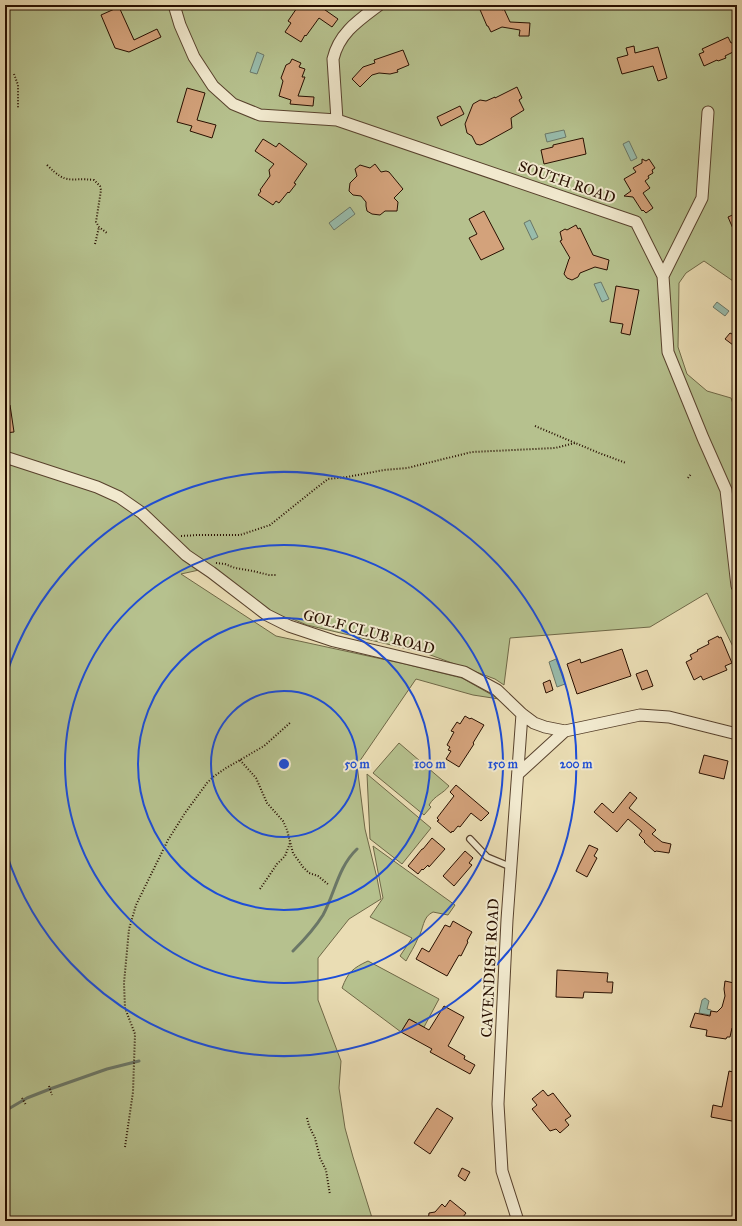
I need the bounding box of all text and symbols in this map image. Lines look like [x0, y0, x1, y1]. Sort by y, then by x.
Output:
street label: SOUTH ROAD [516, 157, 618, 207]
street label: GOLF CLUB ROAD [301, 606, 437, 658]
centre of rings [277, 757, 291, 771]
text: 50 m [344, 757, 371, 771]
text: 100 m [414, 757, 447, 771]
text: 150 m [488, 757, 519, 771]
text: 200 m [560, 757, 593, 771]
street label: CAVENDISH ROAD [477, 898, 503, 1038]

